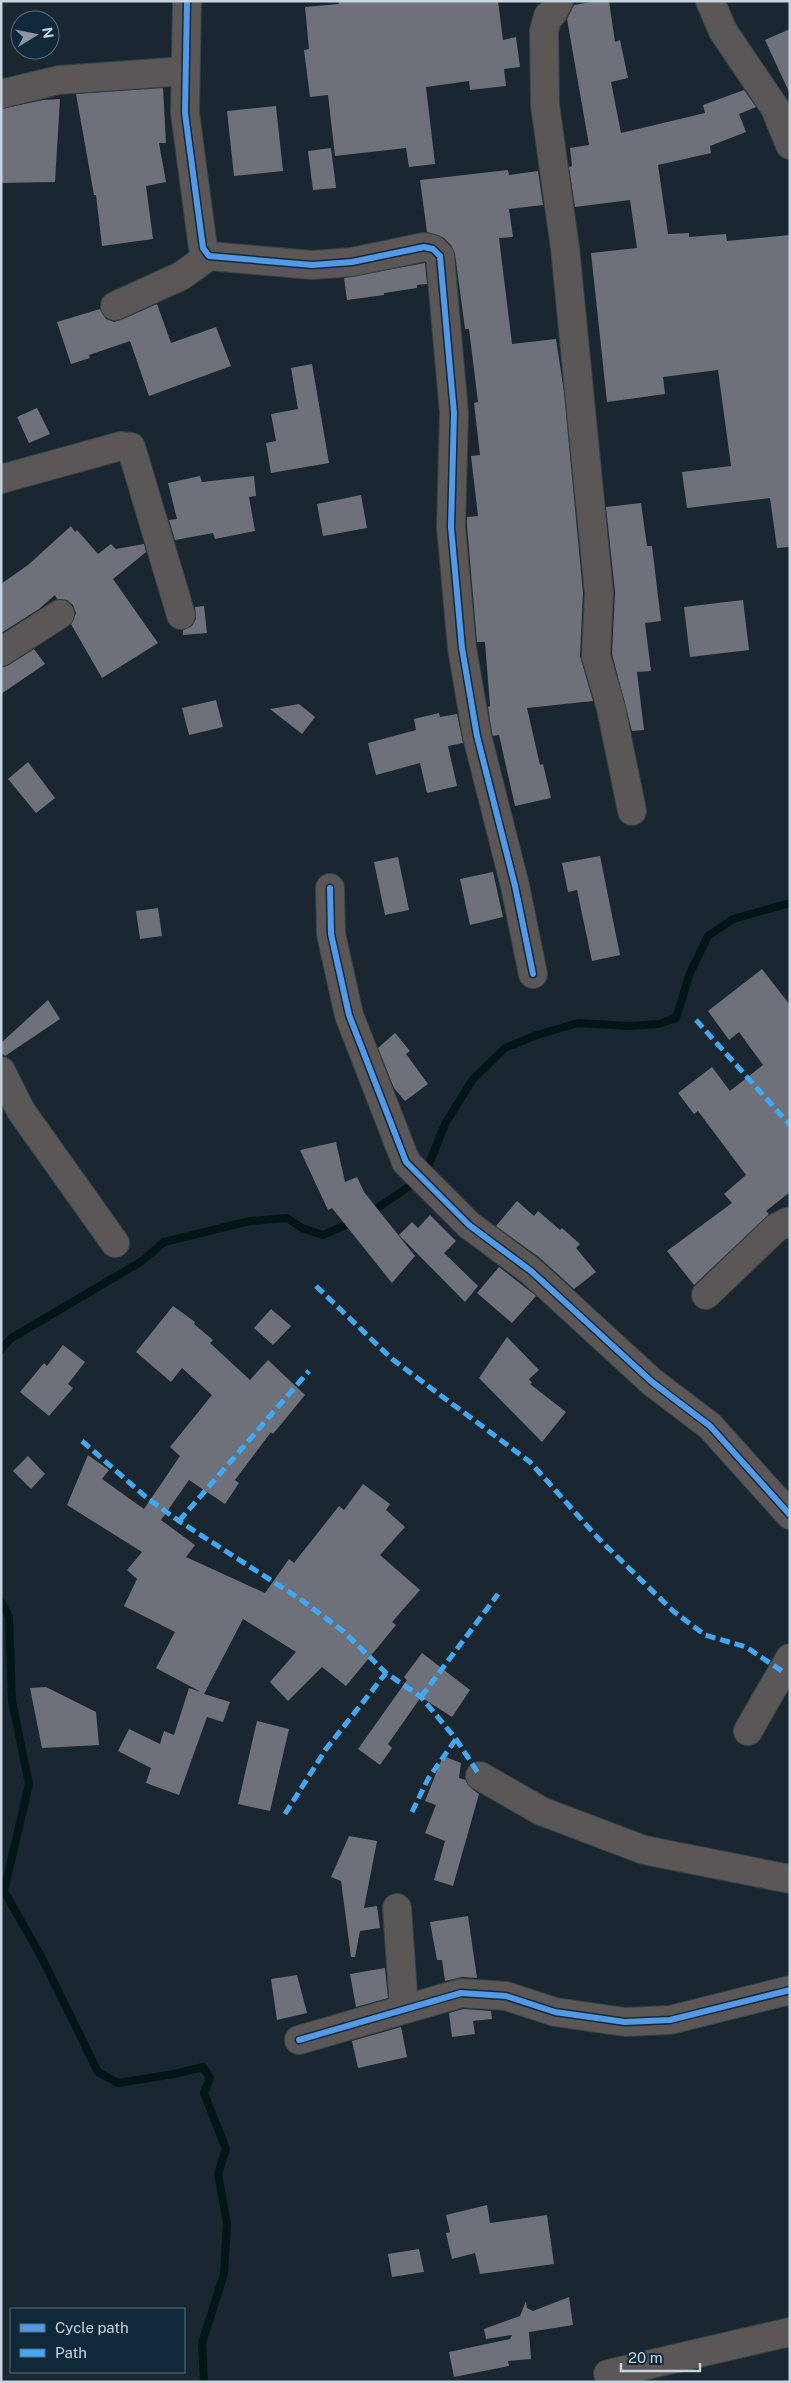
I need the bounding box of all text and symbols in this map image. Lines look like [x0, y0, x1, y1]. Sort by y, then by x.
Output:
north arrow [10, 10, 60, 60]
text: N [39, 26, 57, 40]
legend [10, 2308, 185, 2373]
text: Cycle path [55, 2319, 129, 2336]
scale bar [621, 2340, 700, 2372]
text: Path [55, 2344, 87, 2361]
text: 20 m [628, 2349, 663, 2366]

